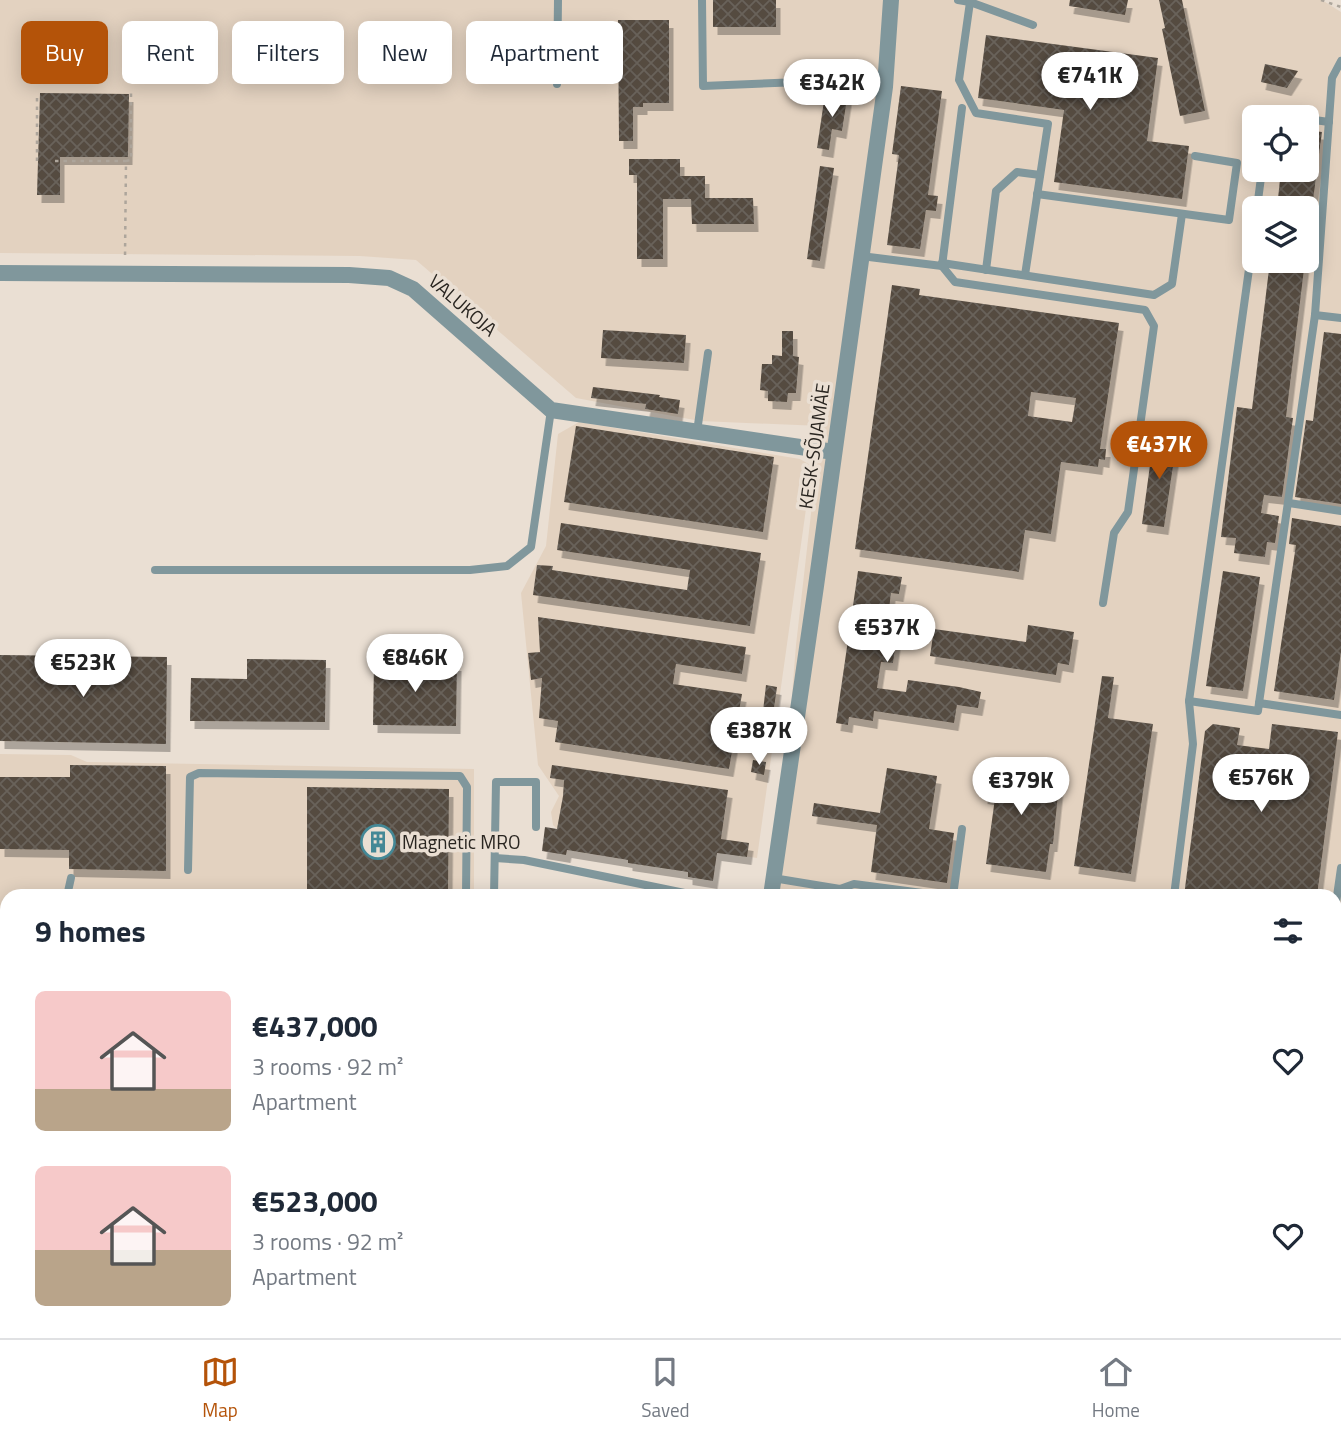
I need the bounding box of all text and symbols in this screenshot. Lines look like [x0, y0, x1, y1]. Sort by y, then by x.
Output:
chip: Buy [21, 21, 108, 84]
chip: Rent [122, 21, 218, 84]
chip: Filters [232, 21, 344, 84]
chip: New [358, 21, 452, 84]
chip: Apartment [466, 21, 623, 84]
pin: €741K [1041, 52, 1139, 112]
text: €741K [1057, 57, 1123, 92]
pin: €342K [783, 60, 881, 119]
text: €342K [799, 64, 865, 99]
map controls [1242, 105, 1319, 273]
button: locate [1242, 105, 1319, 182]
button: layers [1242, 196, 1319, 273]
street label: VALUKOJA [423, 267, 504, 343]
street label: KESK-SÕJAMÄE [790, 381, 837, 511]
pin: €437K [1110, 421, 1208, 481]
text: €437K [1126, 426, 1192, 461]
pin: €537K [838, 604, 936, 664]
text: €537K [854, 609, 920, 644]
pin: €846K [366, 634, 464, 694]
text: €846K [382, 639, 448, 674]
pin: €523K [34, 640, 132, 699]
text: €523K [50, 644, 116, 679]
pin: €387K [710, 708, 808, 767]
text: €387K [726, 712, 792, 747]
pin: €576K [1212, 754, 1310, 814]
pin: €379K [972, 758, 1070, 817]
text: €576K [1228, 759, 1294, 794]
text: €379K [988, 762, 1054, 797]
building icon: Magnetic MRO [359, 823, 397, 861]
place label: Magnetic MRO [402, 827, 520, 856]
text: 9 homes [35, 908, 146, 954]
icon: filters [1269, 912, 1307, 950]
text: €437,000 [252, 1003, 378, 1049]
icon: home [91, 1019, 175, 1103]
icon: heart [1269, 1042, 1307, 1080]
text: 3 rooms · 92 m² [252, 1049, 403, 1084]
text: Apartment [252, 1084, 357, 1119]
text: €523,000 [252, 1178, 378, 1224]
icon: home [91, 1194, 175, 1278]
icon: heart [1269, 1217, 1307, 1255]
text: 3 rooms · 92 m² [252, 1224, 403, 1259]
text: Apartment [252, 1259, 357, 1294]
tab: Map [201, 1353, 239, 1424]
tab: Saved [641, 1353, 690, 1424]
tab: Home [1092, 1353, 1140, 1424]

